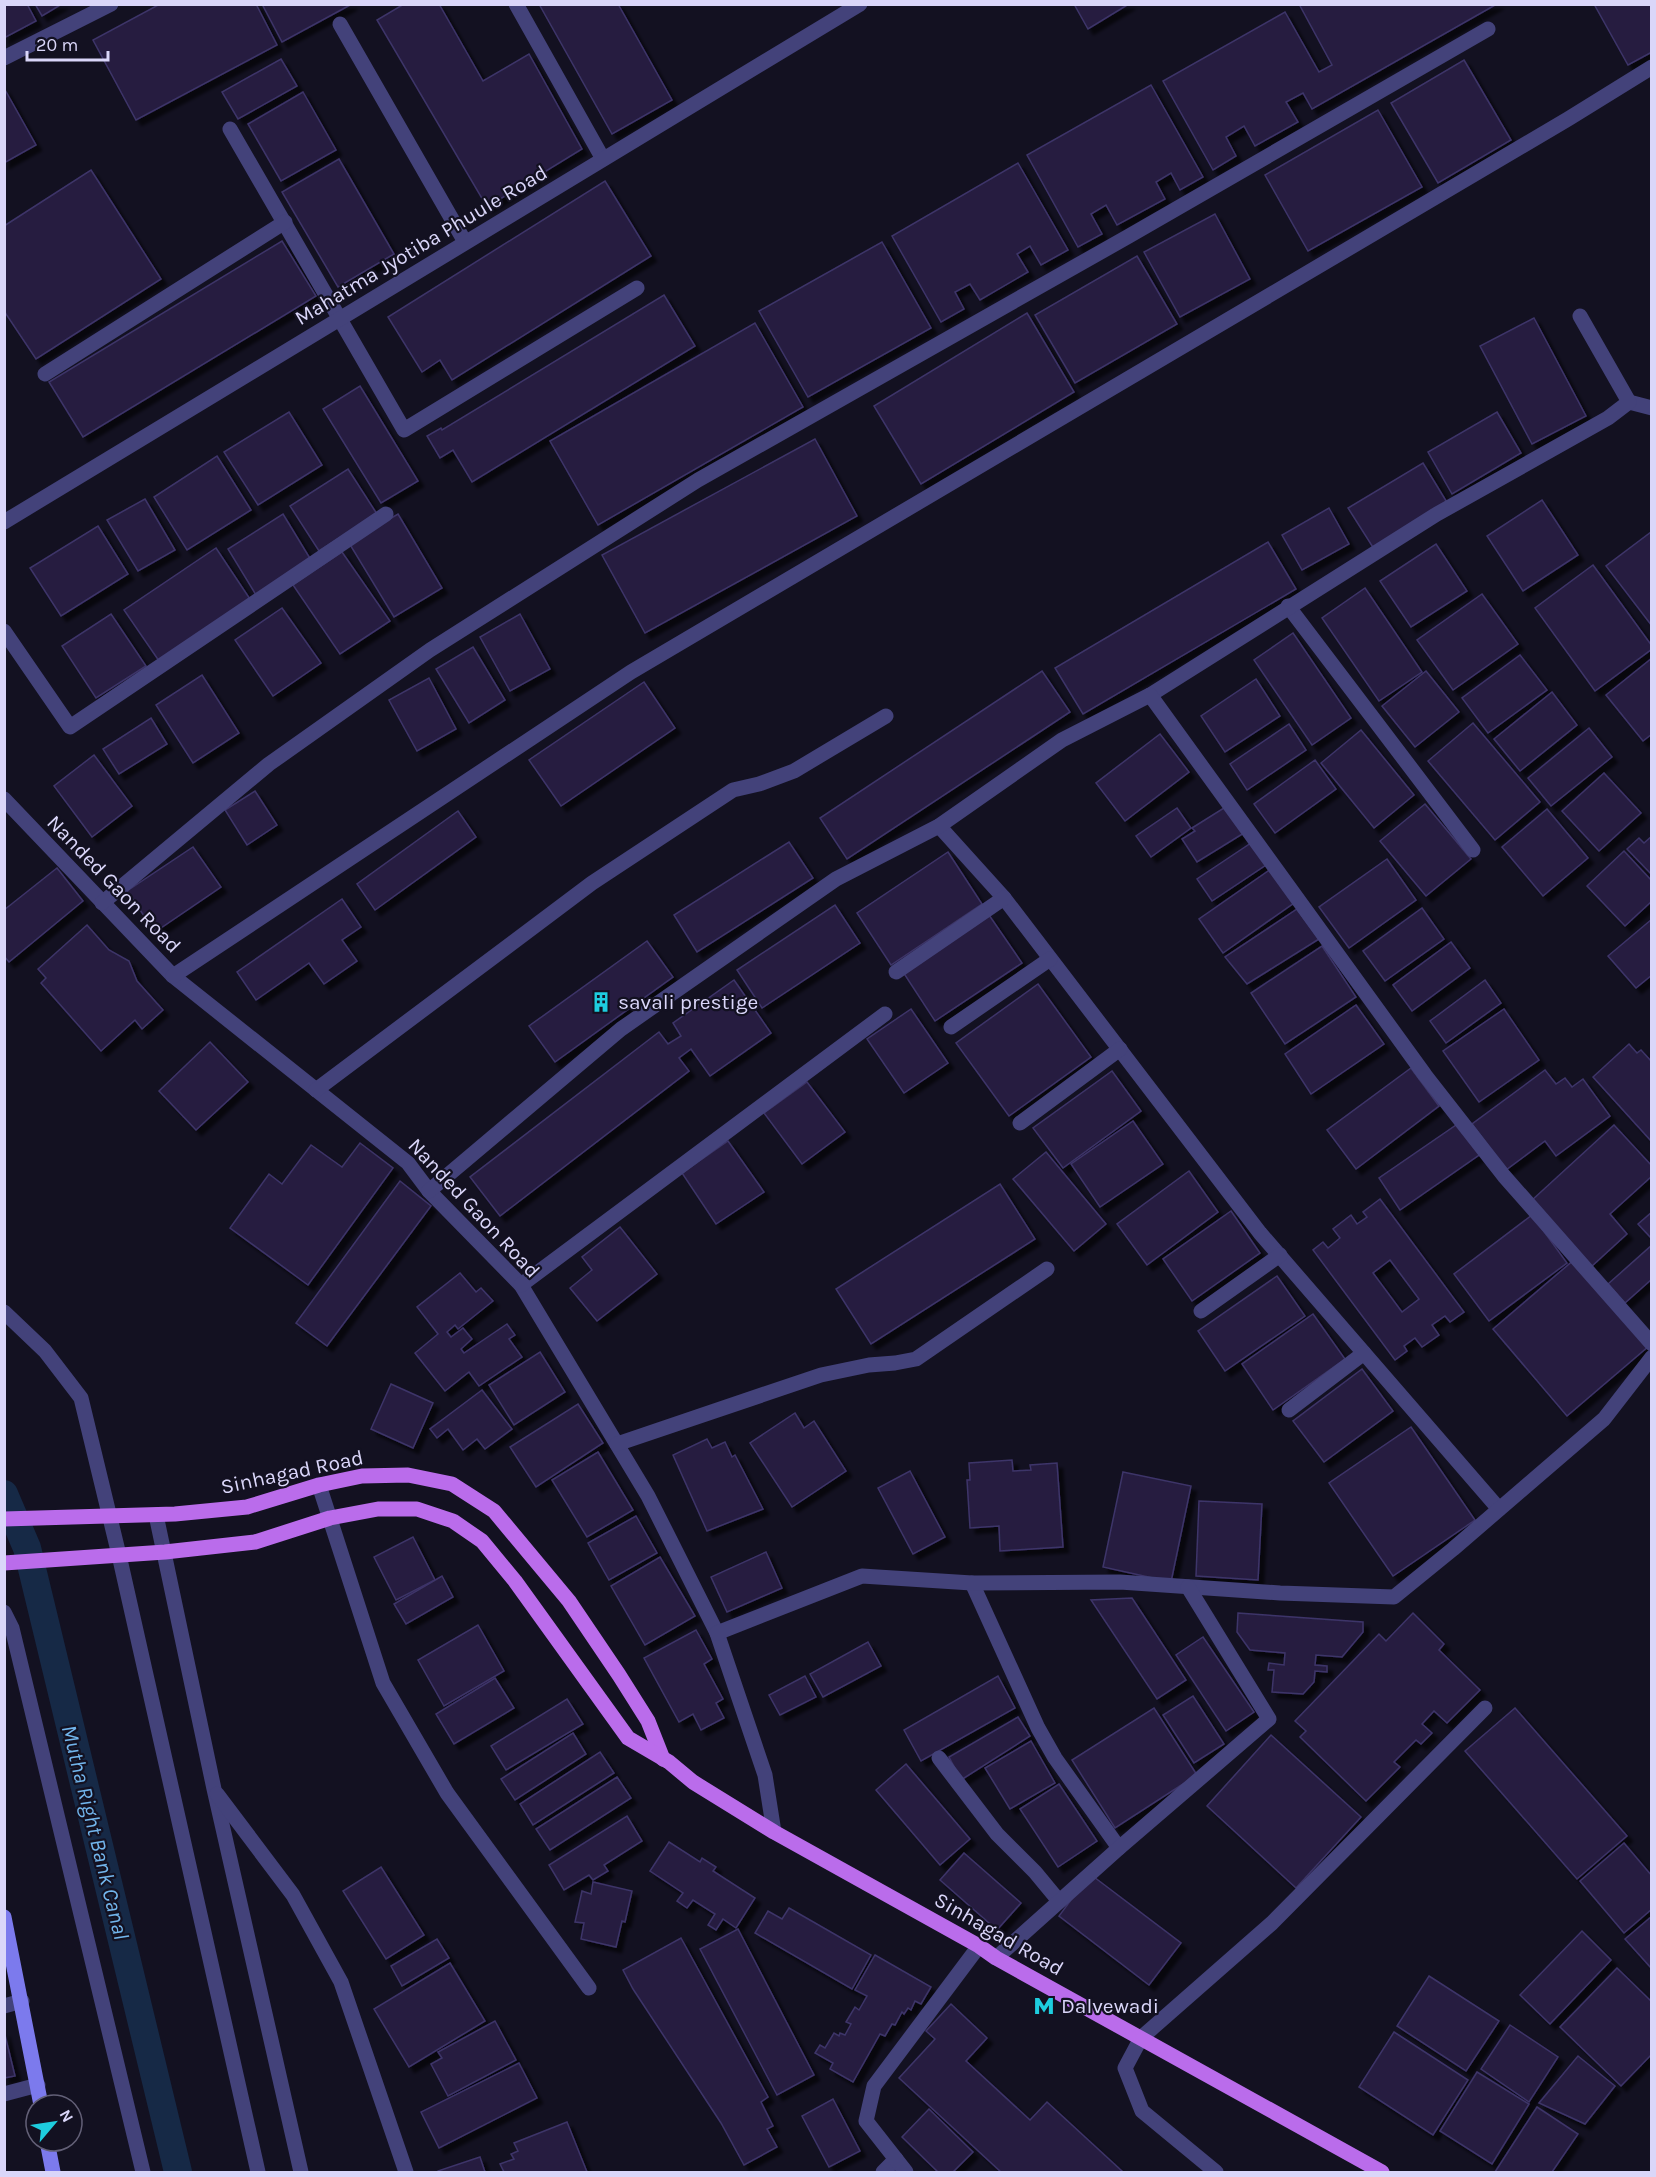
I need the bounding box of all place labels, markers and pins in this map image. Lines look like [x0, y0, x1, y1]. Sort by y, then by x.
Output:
building icon: savali prestige [589, 990, 613, 1014]
place label: savali prestige [618, 990, 758, 1014]
metro station icon: Dalvewadi [1032, 1994, 1056, 2018]
place label: Dalvewadi [1061, 1994, 1159, 2018]

